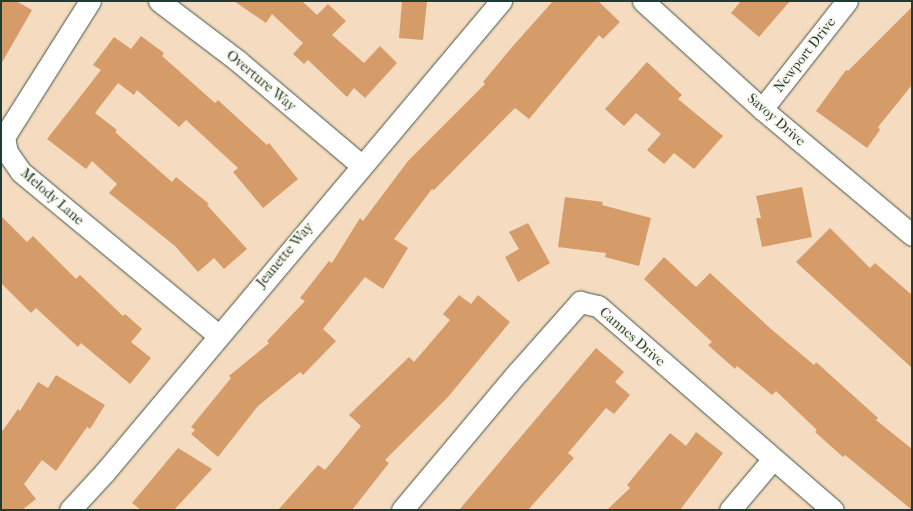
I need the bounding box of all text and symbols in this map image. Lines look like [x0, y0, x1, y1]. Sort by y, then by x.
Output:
street label: Newport Drive [771, 14, 839, 96]
street label: Overture Way [223, 47, 299, 115]
street label: Savoy Drive [744, 90, 808, 150]
street label: Melody Lane [17, 165, 87, 229]
street label: Jeanette Way [253, 219, 317, 291]
street label: Cannes Drive [596, 304, 668, 370]

